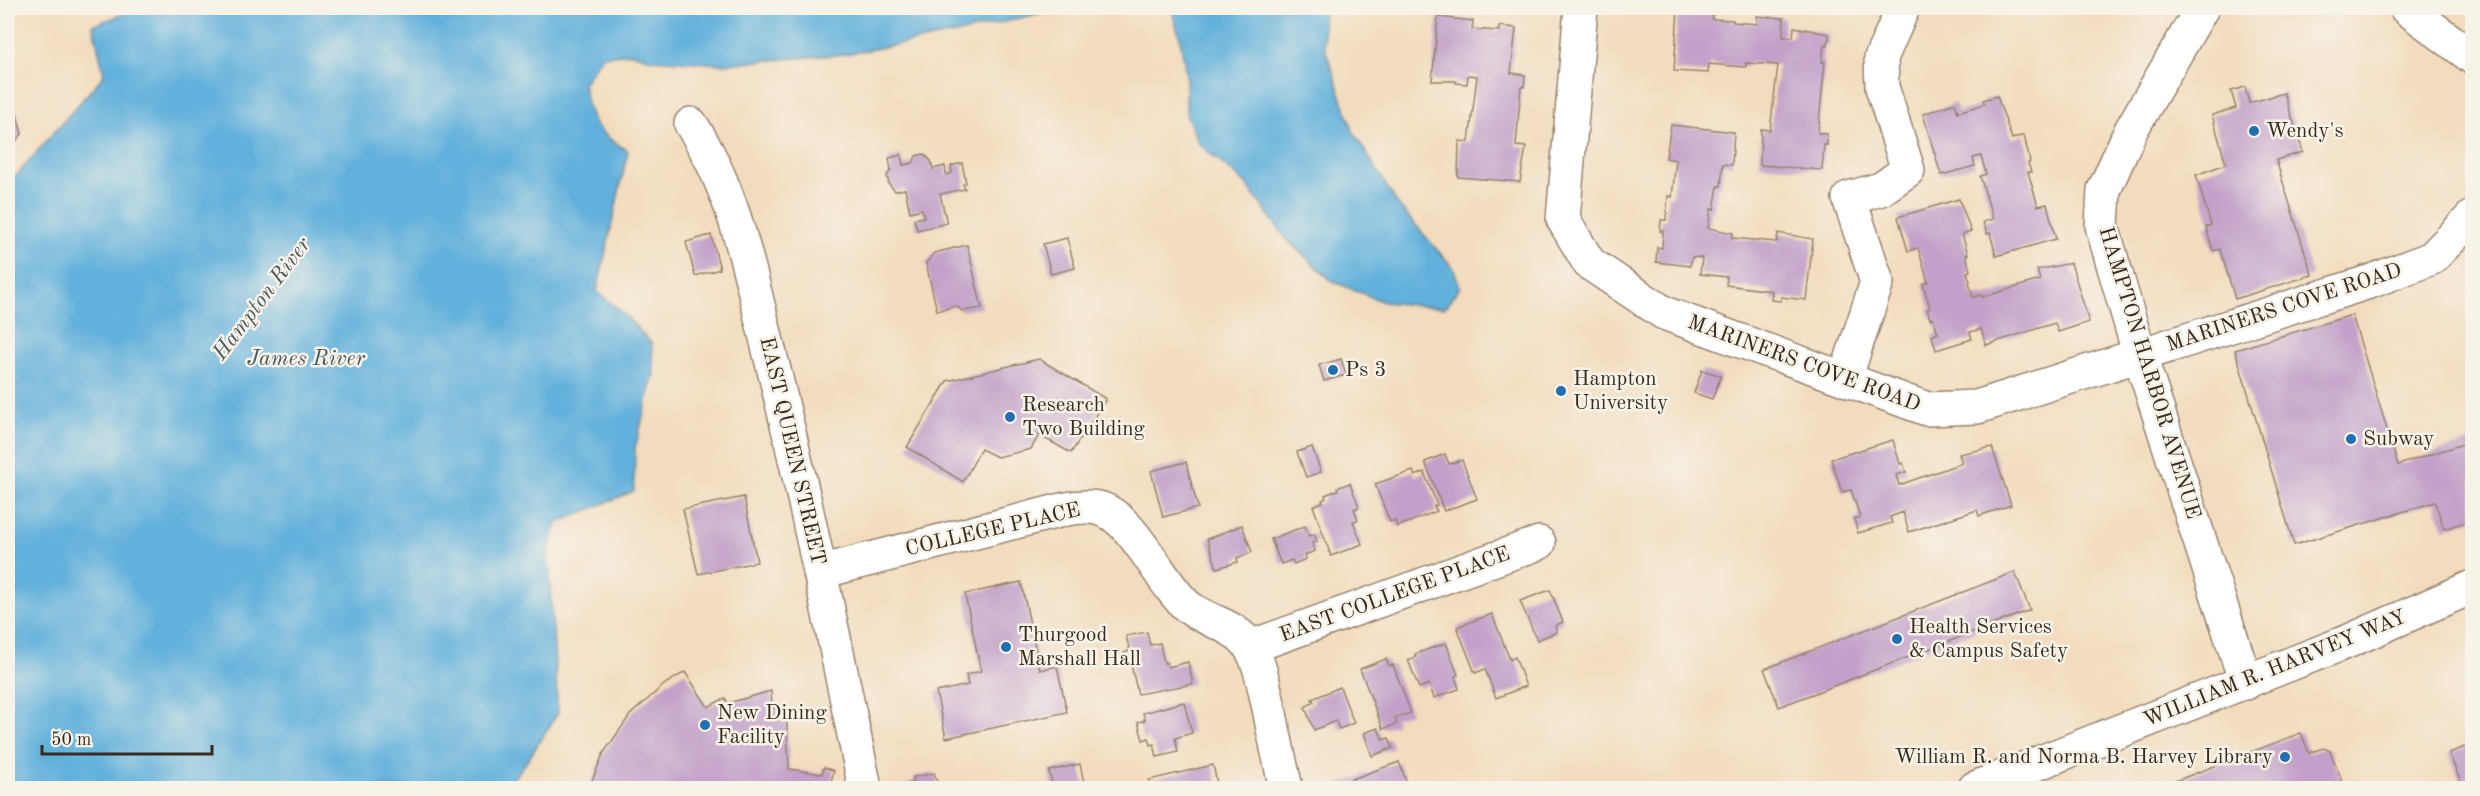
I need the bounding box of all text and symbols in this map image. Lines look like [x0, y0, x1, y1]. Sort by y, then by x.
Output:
place label: Wendy's [2266, 121, 2344, 142]
marker: Wendy's [2247, 124, 2261, 138]
street label: HAMPTON HARBOR AVENUE [2094, 224, 2204, 522]
water label: Hampton River [208, 233, 315, 365]
street label: MARINERS COVE ROAD [2164, 260, 2404, 356]
street label: MARINERS COVE ROAD [1685, 312, 1923, 416]
street label: EAST QUEEN STREET [755, 335, 829, 567]
water label: James River [247, 348, 365, 370]
place label: Ps 3 [1345, 360, 1386, 381]
marker: Ps 3 [1326, 363, 1340, 377]
place label: Hampton University [1573, 369, 1668, 414]
marker: Hampton University [1554, 384, 1568, 398]
place label: Research Two Building [1022, 395, 1146, 440]
marker: Research Two Building [1003, 410, 1017, 424]
place label: Subway [2363, 429, 2434, 450]
marker: Subway [2344, 432, 2358, 446]
street label: COLLEGE PLACE [904, 500, 1082, 560]
street label: EAST COLLEGE PLACE [1277, 544, 1513, 646]
street label: WILLIAM R. HARVEY WAY [2141, 607, 2409, 731]
place label: Health Services & Campus Safety [1909, 617, 2068, 662]
place label: Thurgood Marshall Hall [1018, 625, 1141, 670]
marker: Health Services & Campus Safety [1890, 632, 1904, 646]
marker: Thurgood Marshall Hall [999, 640, 1013, 654]
place label: New Dining Facility [717, 703, 827, 748]
scale bar [42, 718, 212, 756]
marker: New Dining Facility [698, 718, 712, 732]
text: 50 m [51, 731, 91, 749]
place label: William R. and Norma B. Harvey Library [1895, 747, 2273, 768]
marker: William R. and Norma B. Harvey Library [2278, 750, 2292, 764]

